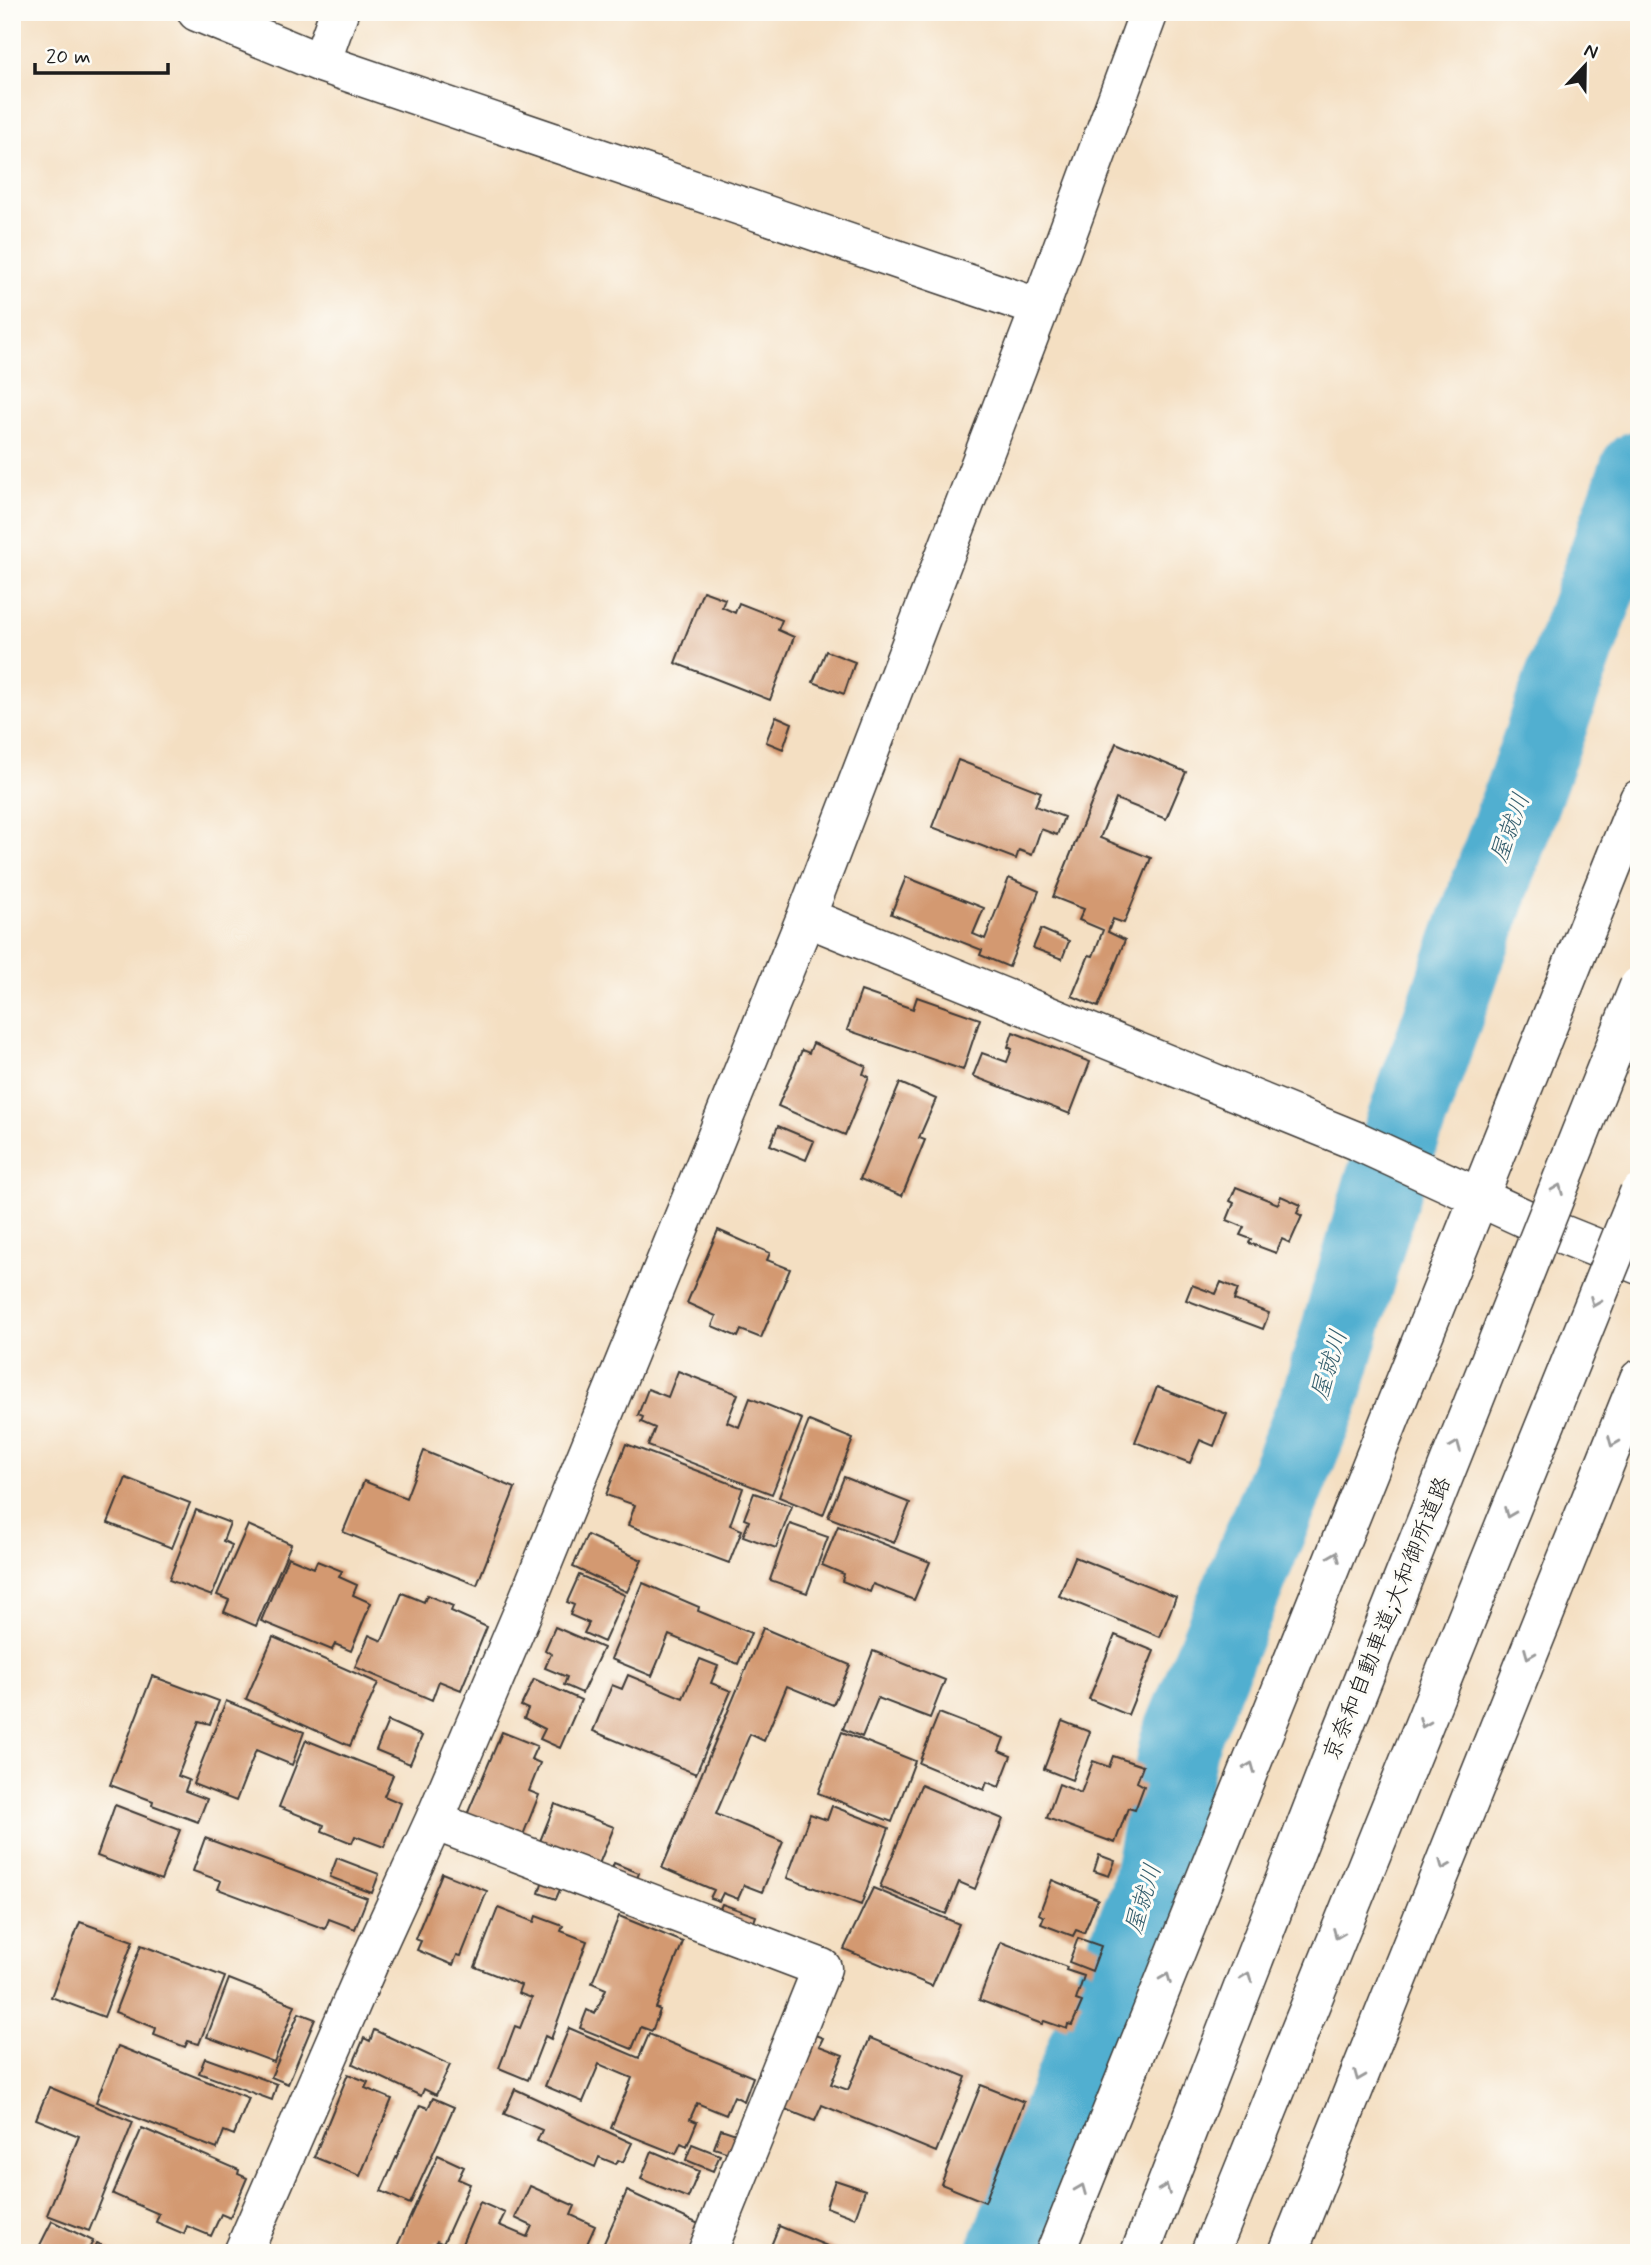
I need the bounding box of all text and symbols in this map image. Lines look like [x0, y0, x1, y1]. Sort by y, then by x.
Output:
scale bar [35, 32, 168, 76]
north arrow [1550, 32, 1620, 102]
text: N [1580, 38, 1601, 66]
text: 20 m [46, 43, 91, 71]
water label: 屋就川 [1484, 789, 1538, 867]
one-way arrow [1550, 1184, 1564, 1196]
one-way arrow [1589, 1295, 1603, 1307]
water label: 屋就川 [1305, 1326, 1355, 1404]
one-way arrow [1608, 1436, 1622, 1448]
one-way arrow [1448, 1441, 1462, 1453]
street label: 京奈和自動車道;大和御所道路 [1317, 1472, 1459, 1766]
one-way arrow [1503, 1505, 1517, 1518]
one-way arrow [1327, 1551, 1341, 1563]
one-way arrow [1523, 1647, 1537, 1659]
one-way arrow [1418, 1717, 1432, 1729]
one-way arrow [1242, 1762, 1256, 1774]
one-way arrow [1438, 1858, 1452, 1870]
water label: 屋就川 [1119, 1860, 1169, 1938]
one-way arrow [1333, 1928, 1347, 1940]
one-way arrow [1239, 1972, 1253, 1984]
one-way arrow [1157, 1973, 1171, 1985]
one-way arrow [1353, 2068, 1367, 2081]
one-way arrow [1072, 2184, 1086, 2196]
one-way arrow [1157, 2184, 1171, 2196]

